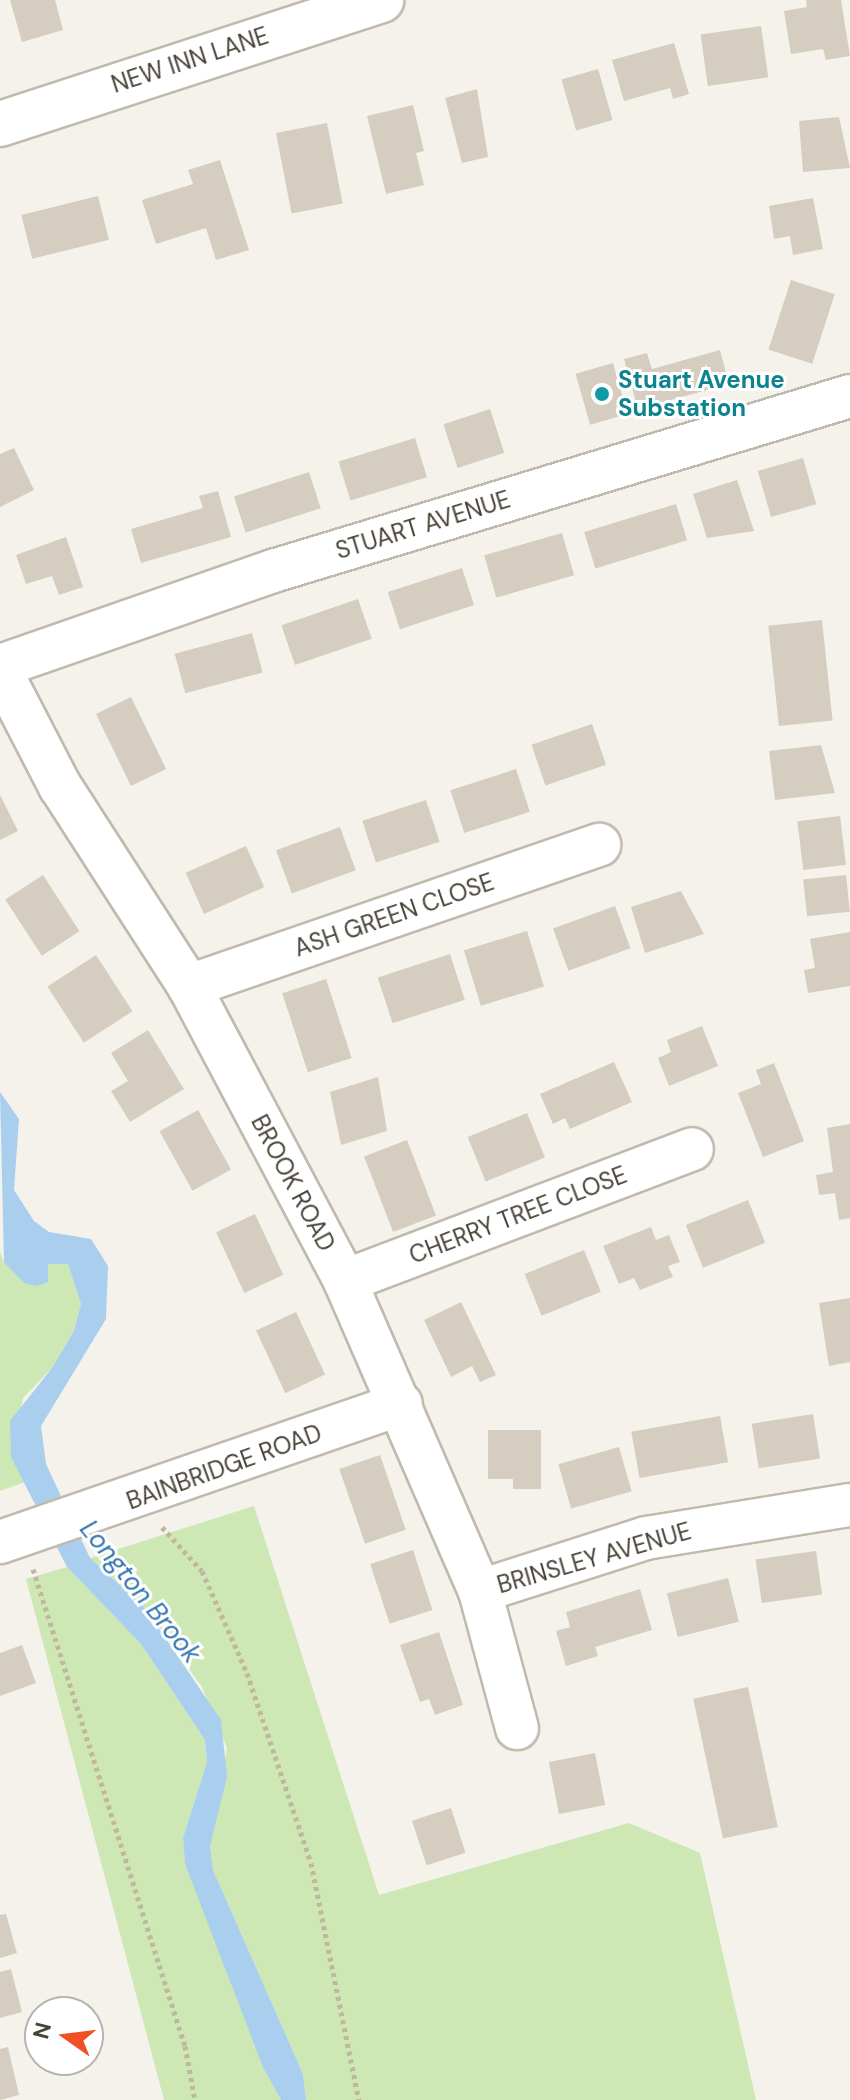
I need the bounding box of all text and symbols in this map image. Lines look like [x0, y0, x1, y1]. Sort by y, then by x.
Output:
street label: NEW INN LANE [108, 21, 272, 99]
place label: Stuart Avenue Substation [618, 366, 785, 422]
marker: Stuart Avenue Substation [593, 385, 611, 403]
street label: STUART AVENUE [332, 485, 514, 565]
street label: ASH GREEN CLOSE [290, 867, 498, 963]
street label: BROOK ROAD [245, 1110, 341, 1256]
street label: CHERRY TREE CLOSE [405, 1160, 631, 1270]
street label: BAINBRIDGE ROAD [123, 1418, 325, 1516]
water label: Longton Brook [73, 1514, 207, 1670]
street label: BRINSLEY AVENUE [494, 1517, 694, 1599]
north arrow [24, 1996, 104, 2076]
text: N [26, 2019, 58, 2042]

